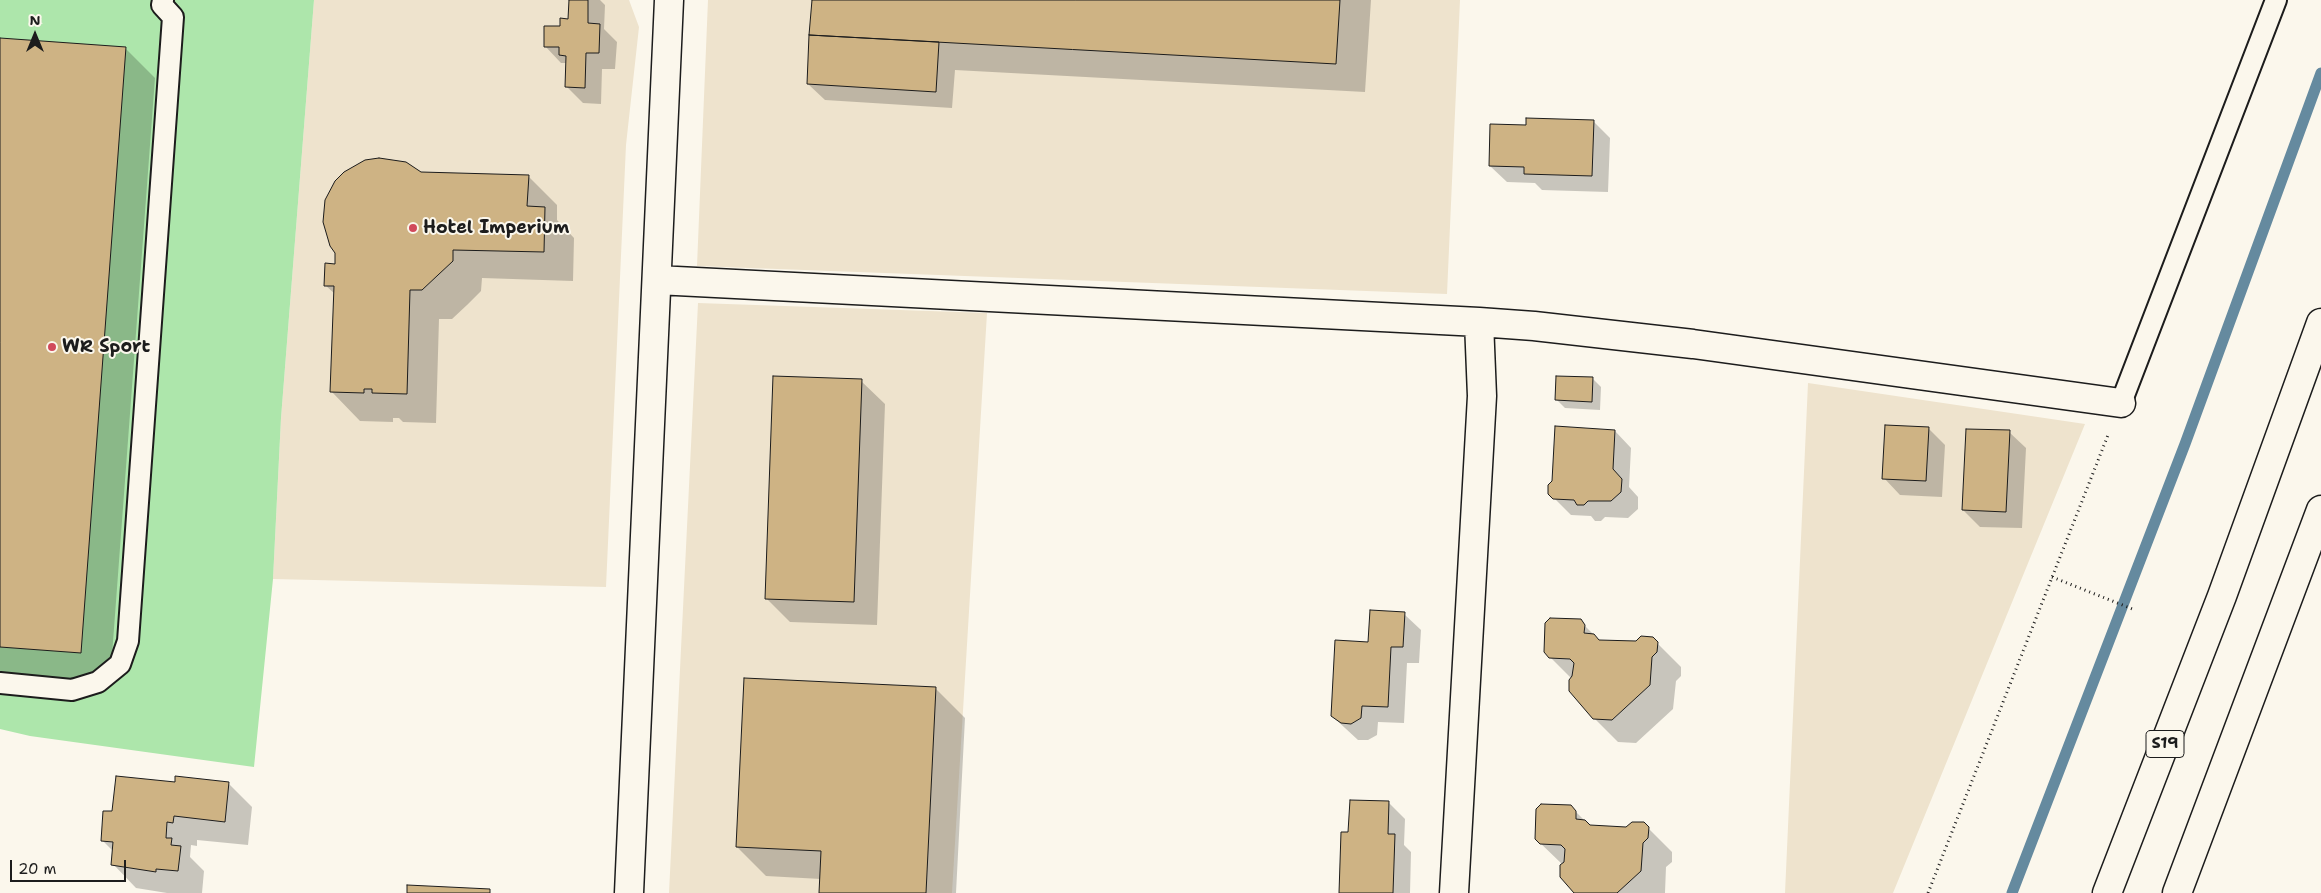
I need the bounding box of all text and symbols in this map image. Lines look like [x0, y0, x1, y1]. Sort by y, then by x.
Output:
north arrow [10, 10, 60, 60]
text: N [29, 11, 41, 29]
place label: Hotel Imperium [423, 217, 569, 239]
marker: Hotel Imperium [407, 222, 419, 234]
place label: WR Sport [62, 336, 150, 358]
marker: WR Sport [46, 341, 58, 353]
road number: S19 [2146, 731, 2184, 758]
scale bar [12, 850, 129, 882]
text: 20 m [18, 859, 57, 879]

